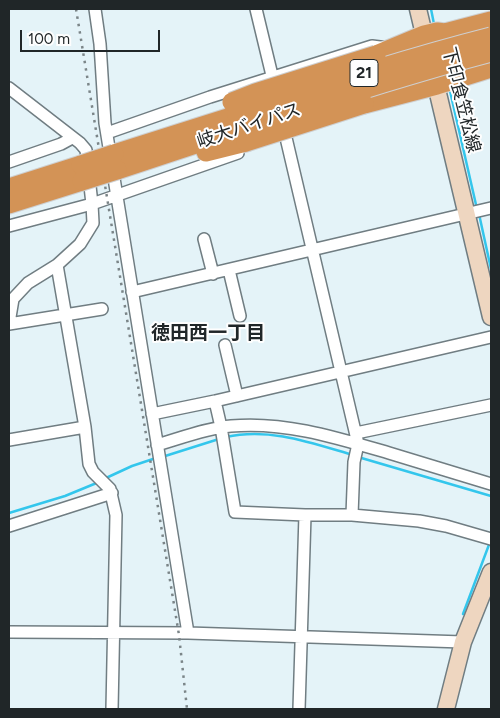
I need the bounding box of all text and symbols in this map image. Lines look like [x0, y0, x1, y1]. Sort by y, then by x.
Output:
scale bar [22, 20, 162, 52]
text: 100 m [28, 30, 70, 48]
street label: 下印食笠松線 [437, 45, 485, 155]
road number: 21 [350, 59, 378, 86]
street label: 岐大バイパス [194, 99, 304, 153]
district label: 徳田西一丁目 [151, 322, 265, 344]

